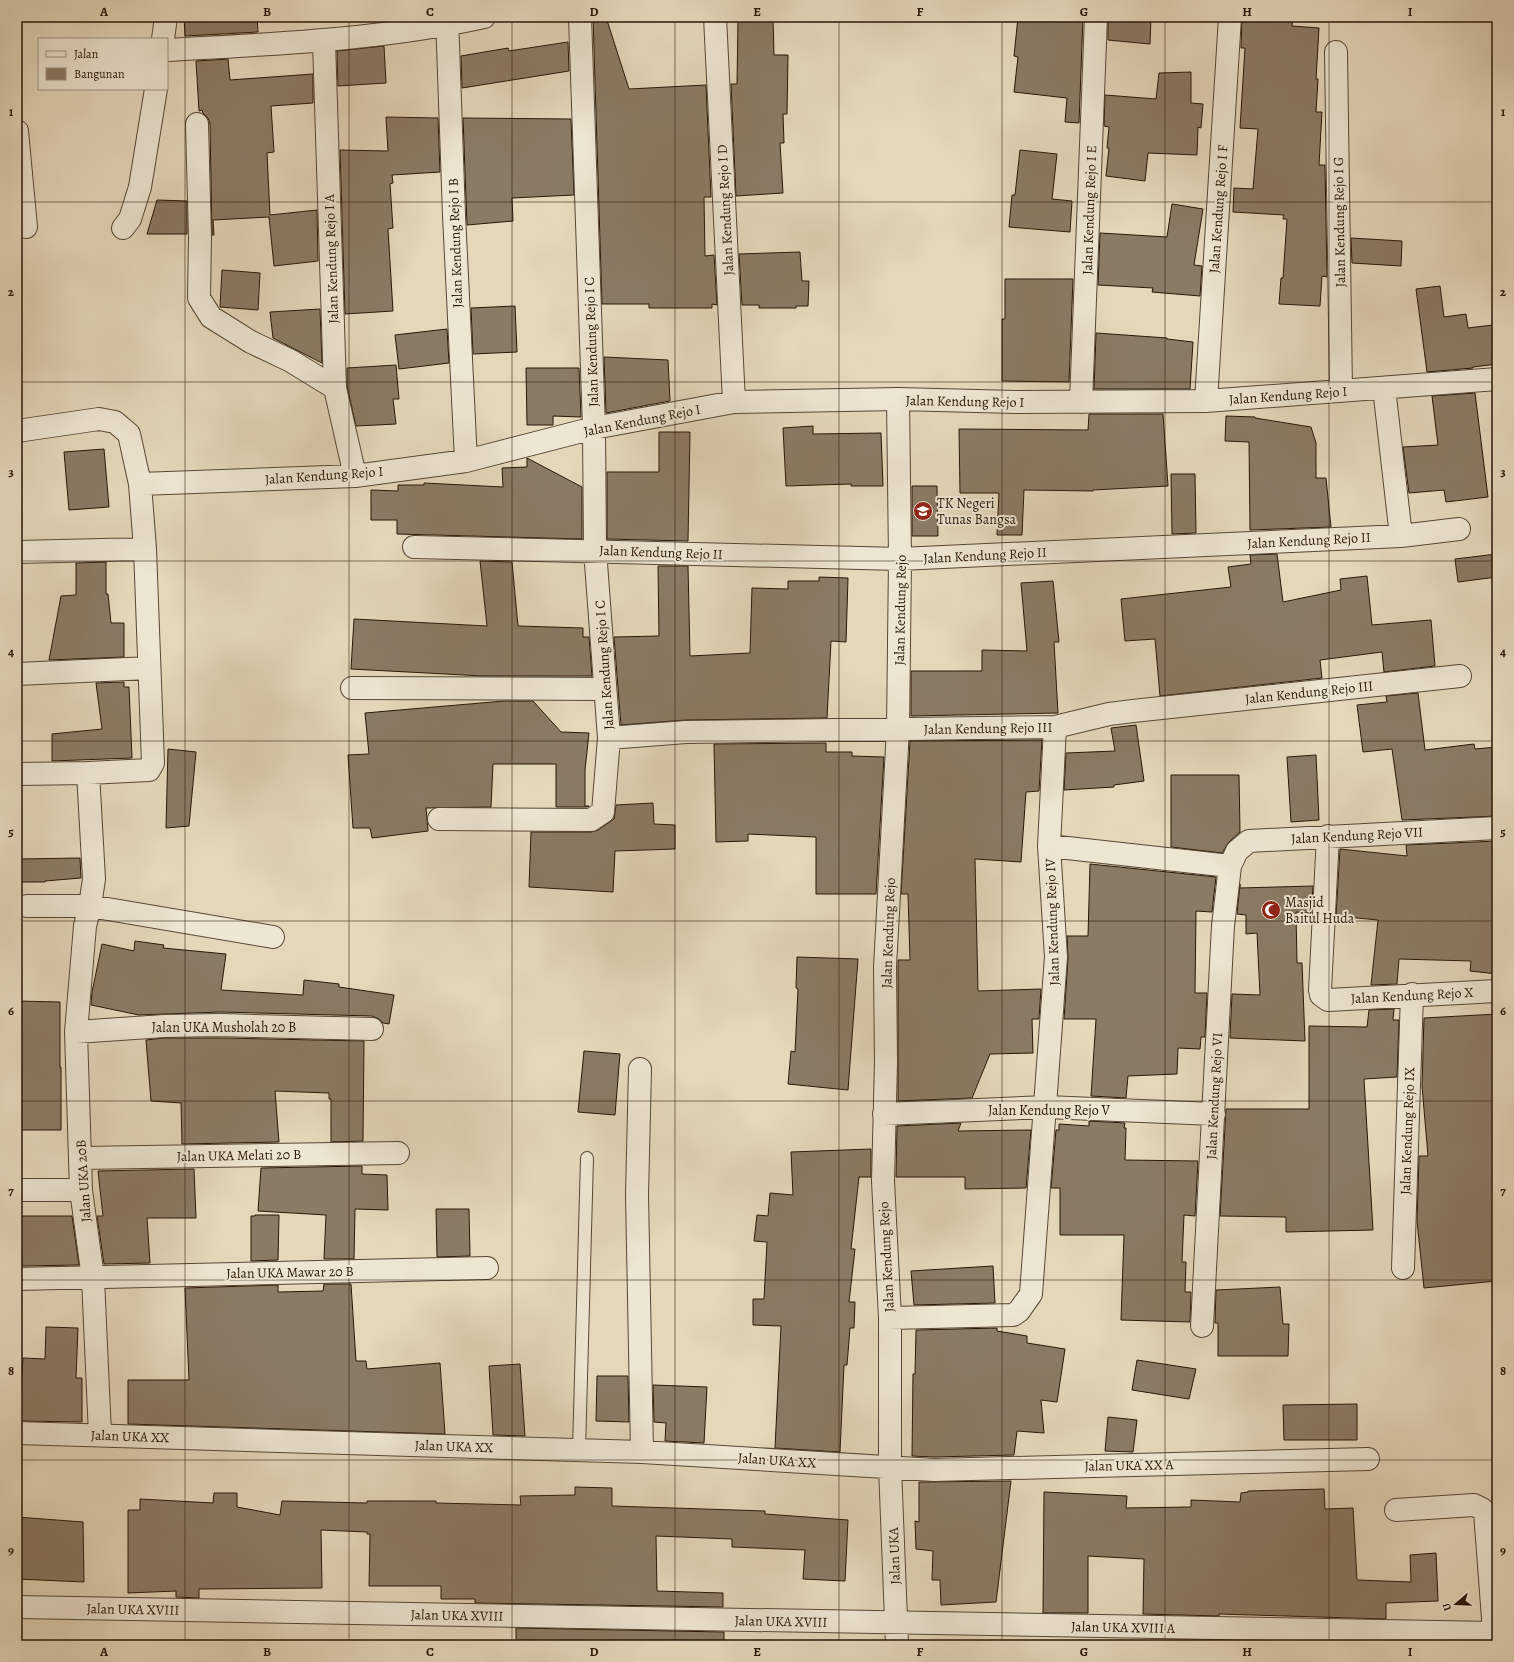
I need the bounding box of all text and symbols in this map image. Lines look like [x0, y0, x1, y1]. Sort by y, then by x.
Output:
text: A [99, 3, 109, 20]
text: B [263, 3, 271, 20]
text: C [426, 3, 434, 20]
text: D [589, 3, 599, 20]
text: E [753, 3, 761, 20]
text: F [917, 3, 924, 20]
text: G [1080, 3, 1088, 20]
text: H [1242, 3, 1252, 20]
text: I [1408, 3, 1413, 20]
legend [38, 38, 168, 90]
text: Jalan [74, 46, 99, 62]
text: Bangunan [74, 66, 125, 82]
text: 1 [9, 103, 14, 120]
text: 1 [1501, 103, 1506, 120]
street label: Jalan Kendung Rejo I D [713, 144, 738, 276]
street label: Jalan Kendung Rejo I F [1205, 144, 1232, 274]
street label: Jalan Kendung Rejo I E [1078, 145, 1101, 275]
street label: Jalan Kendung Rejo I G [1329, 156, 1350, 288]
street label: Jalan Kendung Rejo I B [444, 178, 467, 308]
street label: Jalan Kendung Rejo I A [320, 193, 343, 324]
street label: Jalan Kendung Rejo I C [580, 276, 603, 407]
text: 2 [8, 283, 15, 300]
text: 2 [1500, 283, 1507, 300]
street label: Jalan Kendung Rejo I [1228, 382, 1348, 409]
street label: Jalan Kendung Rejo I [906, 391, 1024, 412]
street label: Jalan Kendung Rejo I [582, 400, 702, 441]
street label: Jalan Kendung Rejo I [264, 462, 384, 489]
text: 3 [8, 463, 14, 480]
text: 3 [1500, 463, 1506, 480]
place label: TK Negeri Tunas Bangsa [937, 494, 1017, 529]
school or university icon: TK Negeri Tunas Bangsa [912, 500, 934, 522]
street label: Jalan Kendung Rejo II [1247, 528, 1371, 553]
street label: Jalan Kendung Rejo II [599, 541, 723, 564]
street label: Jalan Kendung Rejo II [923, 543, 1047, 568]
street label: Jalan Kendung Rejo [890, 554, 911, 666]
street label: Jalan Kendung Rejo I C [590, 599, 619, 731]
text: 4 [8, 643, 14, 660]
text: 4 [1500, 643, 1506, 660]
street label: Jalan Kendung Rejo III [1244, 676, 1374, 709]
street label: Jalan Kendung Rejo III [923, 718, 1053, 739]
text: 5 [8, 823, 14, 840]
street label: Jalan Kendung Rejo VII [1291, 823, 1424, 848]
text: 5 [1500, 823, 1506, 840]
street label: Jalan Kendung Rejo IV [1041, 858, 1064, 986]
street label: Jalan Kendung Rejo [877, 877, 900, 989]
place label: Masjid Baitul Huda [1285, 893, 1355, 928]
mosque icon: Masjid Baitul Huda [1260, 899, 1282, 921]
street label: Jalan Kendung Rejo X [1350, 983, 1475, 1008]
text: 6 [8, 1002, 14, 1019]
text: 6 [1500, 1002, 1506, 1019]
street label: Jalan UKA Musholah 20 B [152, 1018, 296, 1037]
street label: Jalan Kendung Rejo VI [1202, 1032, 1227, 1160]
street label: Jalan Kendung Rejo IX [1396, 1066, 1419, 1195]
street label: Jalan Kendung Rejo V [988, 1101, 1111, 1120]
street label: Jalan UKA 20B [71, 1139, 96, 1223]
street label: Jalan UKA Melati 20 B [177, 1145, 301, 1166]
text: 7 [8, 1182, 14, 1199]
text: 7 [1500, 1182, 1506, 1199]
street label: Jalan Kendung Rejo [874, 1201, 899, 1313]
street label: Jalan UKA Mawar 20 B [226, 1262, 354, 1283]
text: 8 [8, 1362, 14, 1379]
text: 8 [1500, 1362, 1506, 1379]
street label: Jalan UKA XX [90, 1426, 170, 1447]
street label: Jalan UKA XX [414, 1436, 494, 1457]
street label: Jalan UKA XX [737, 1448, 818, 1473]
street label: Jalan UKA XX A [1084, 1455, 1175, 1476]
street label: Jalan UKA [884, 1526, 905, 1585]
text: 9 [8, 1542, 14, 1559]
text: 9 [1500, 1542, 1506, 1559]
north arrow [1436, 1584, 1476, 1624]
street label: Jalan UKA XVIII [86, 1599, 180, 1620]
text: U [1438, 1601, 1455, 1613]
street label: Jalan UKA XVIII [410, 1605, 504, 1626]
street label: Jalan UKA XVIII [734, 1611, 828, 1632]
street label: Jalan UKA XVIII A [1071, 1617, 1176, 1638]
text: A [99, 1643, 109, 1660]
text: B [263, 1643, 271, 1660]
text: C [426, 1643, 434, 1660]
text: D [589, 1643, 599, 1660]
text: E [753, 1643, 761, 1660]
text: F [917, 1643, 924, 1660]
text: G [1080, 1643, 1088, 1660]
text: H [1242, 1643, 1252, 1660]
text: I [1408, 1643, 1413, 1660]

